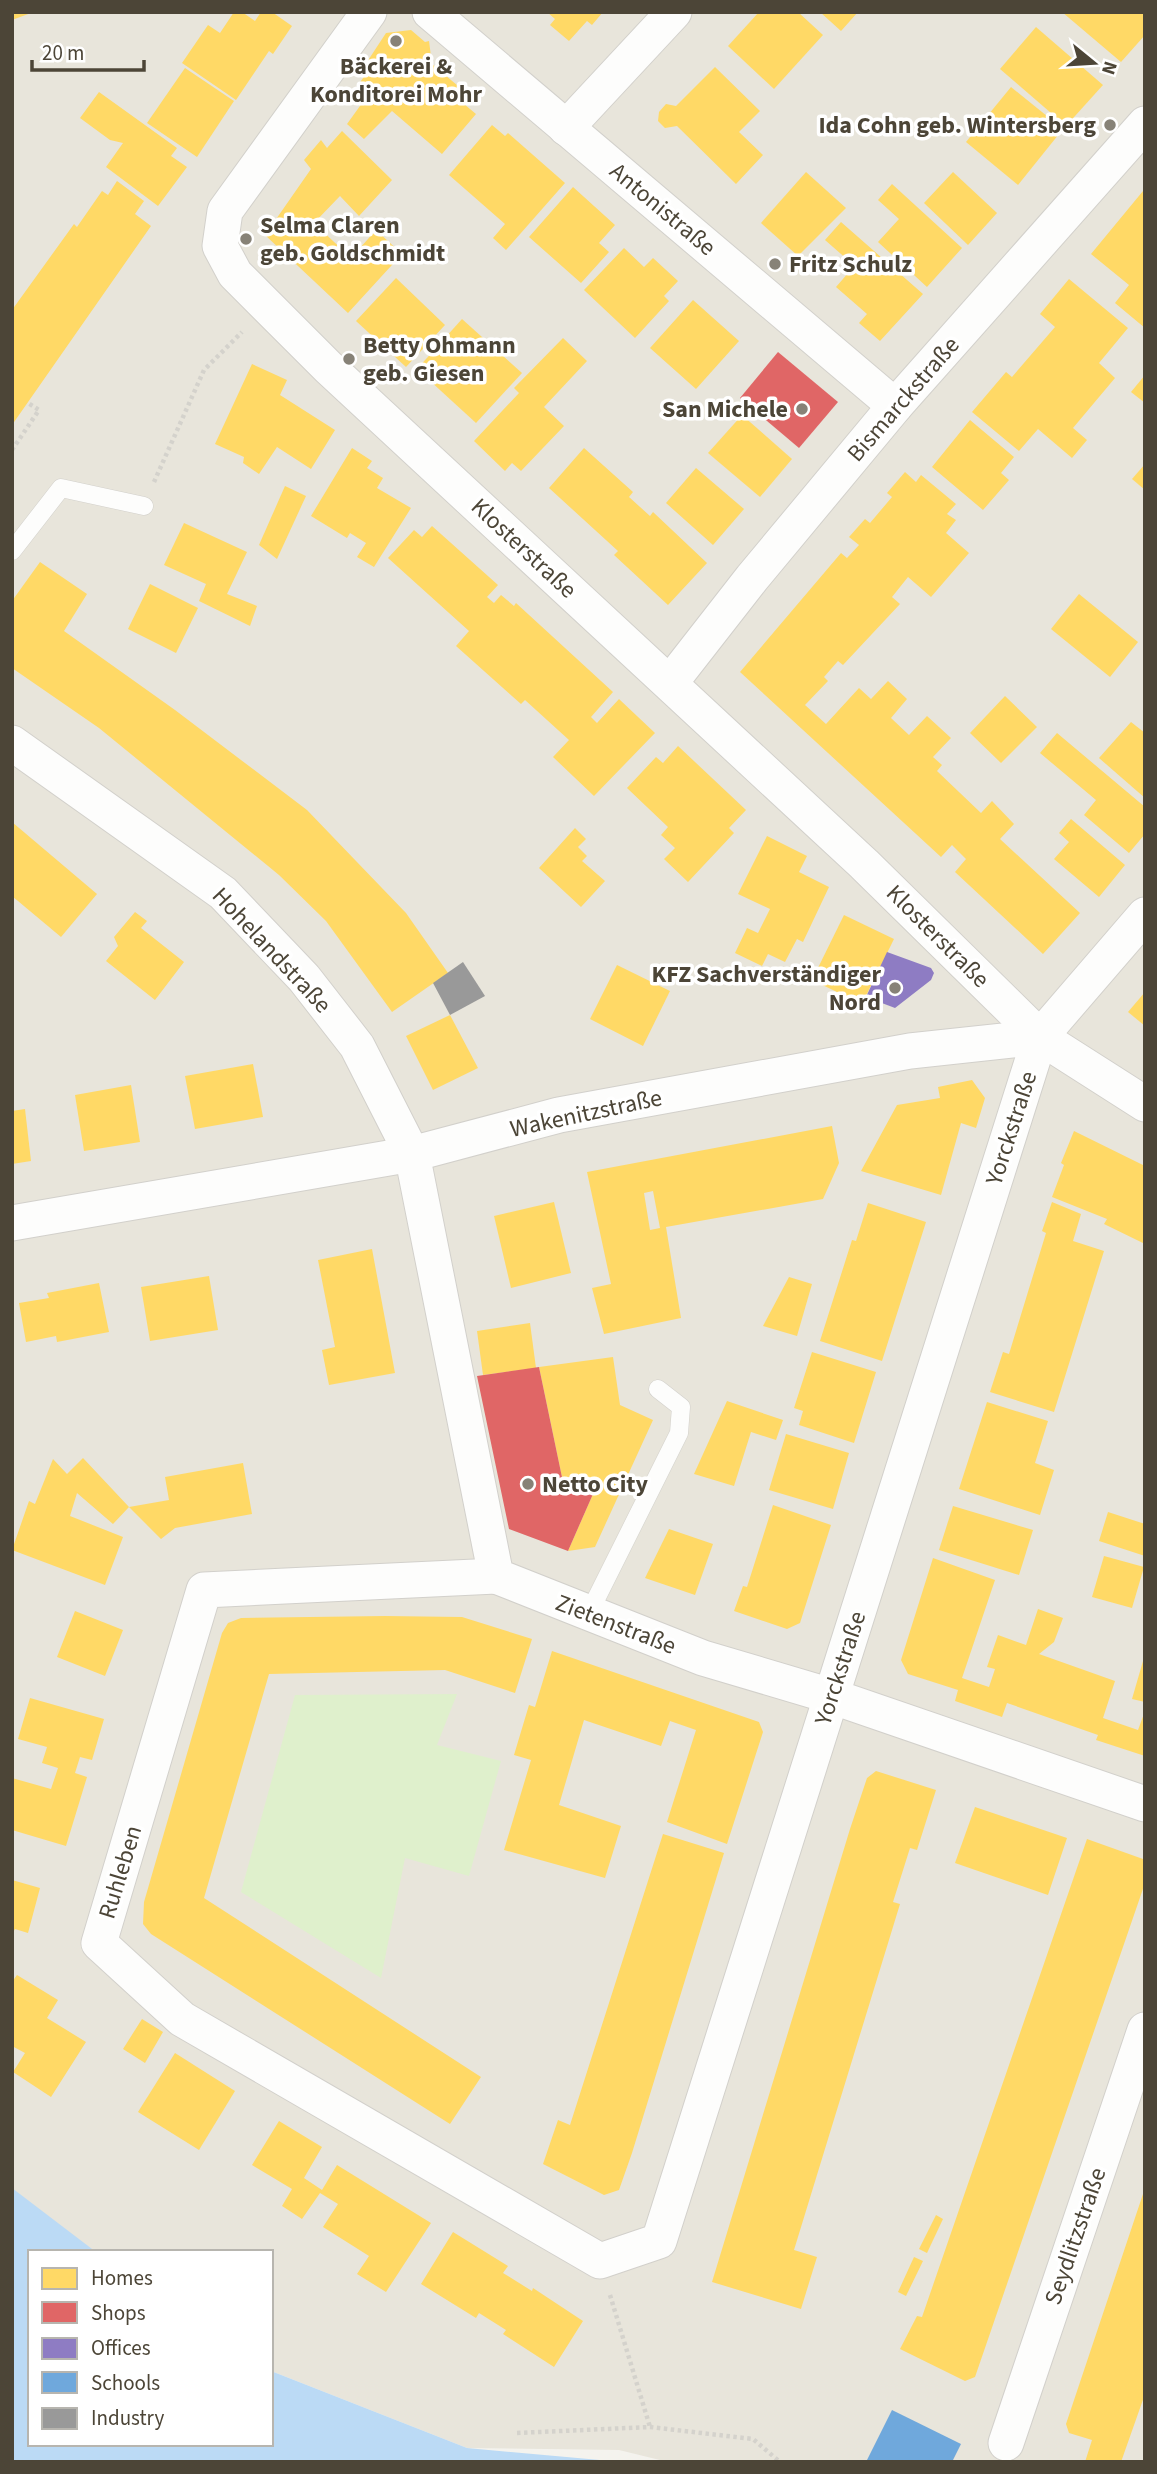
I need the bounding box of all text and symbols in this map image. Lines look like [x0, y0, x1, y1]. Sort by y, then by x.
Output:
scale bar [32, 28, 144, 72]
north arrow [1059, 28, 1129, 98]
marker: Bäckerei & Konditorei Mohr [388, 33, 404, 49]
text: 20 m [42, 38, 84, 68]
place label: Bäckerei & Konditorei Mohr [310, 49, 482, 112]
text: N [1094, 58, 1124, 78]
place label: Ida Cohn geb. Wintersberg [818, 108, 1096, 143]
marker: Ida Cohn geb. Wintersberg [1102, 117, 1118, 133]
street label: Antonistraße [602, 154, 723, 264]
place label: Selma Claren geb. Goldschmidt [260, 208, 445, 271]
marker: Selma Claren geb. Goldschmidt [238, 231, 254, 247]
place label: Fritz Schulz [789, 247, 912, 282]
marker: Fritz Schulz [767, 256, 783, 272]
place label: Betty Ohmann geb. Giesen [363, 328, 516, 391]
street label: Bismarckstraße [839, 329, 968, 470]
marker: Betty Ohmann geb. Giesen [341, 351, 357, 367]
place label: San Michele [662, 392, 788, 427]
marker: San Michele [794, 401, 810, 417]
street label: Klosterstraße [463, 490, 585, 607]
street label: Klosterstraße [878, 877, 997, 996]
street label: Hohelandstraße [204, 879, 340, 1021]
place label: KFZ Sachverständiger Nord [652, 957, 881, 1020]
marker: KFZ Sachverständiger Nord [887, 980, 903, 996]
street label: Yorckstraße [976, 1067, 1046, 1190]
street label: Wakenitzstraße [507, 1080, 665, 1147]
place label: Netto City [542, 1467, 649, 1502]
marker: Netto City [520, 1476, 536, 1492]
street label: Zietenstraße [550, 1585, 681, 1663]
street label: Yorckstraße [805, 1607, 875, 1730]
street label: Ruhleben [90, 1821, 151, 1923]
street label: Seydlitzstraße [1036, 2163, 1115, 2309]
legend [28, 2250, 273, 2446]
text: Homes [91, 2263, 153, 2293]
text: Shops [91, 2298, 146, 2328]
text: Offices [91, 2333, 151, 2363]
text: Schools [91, 2368, 160, 2398]
text: Industry [91, 2403, 164, 2433]

